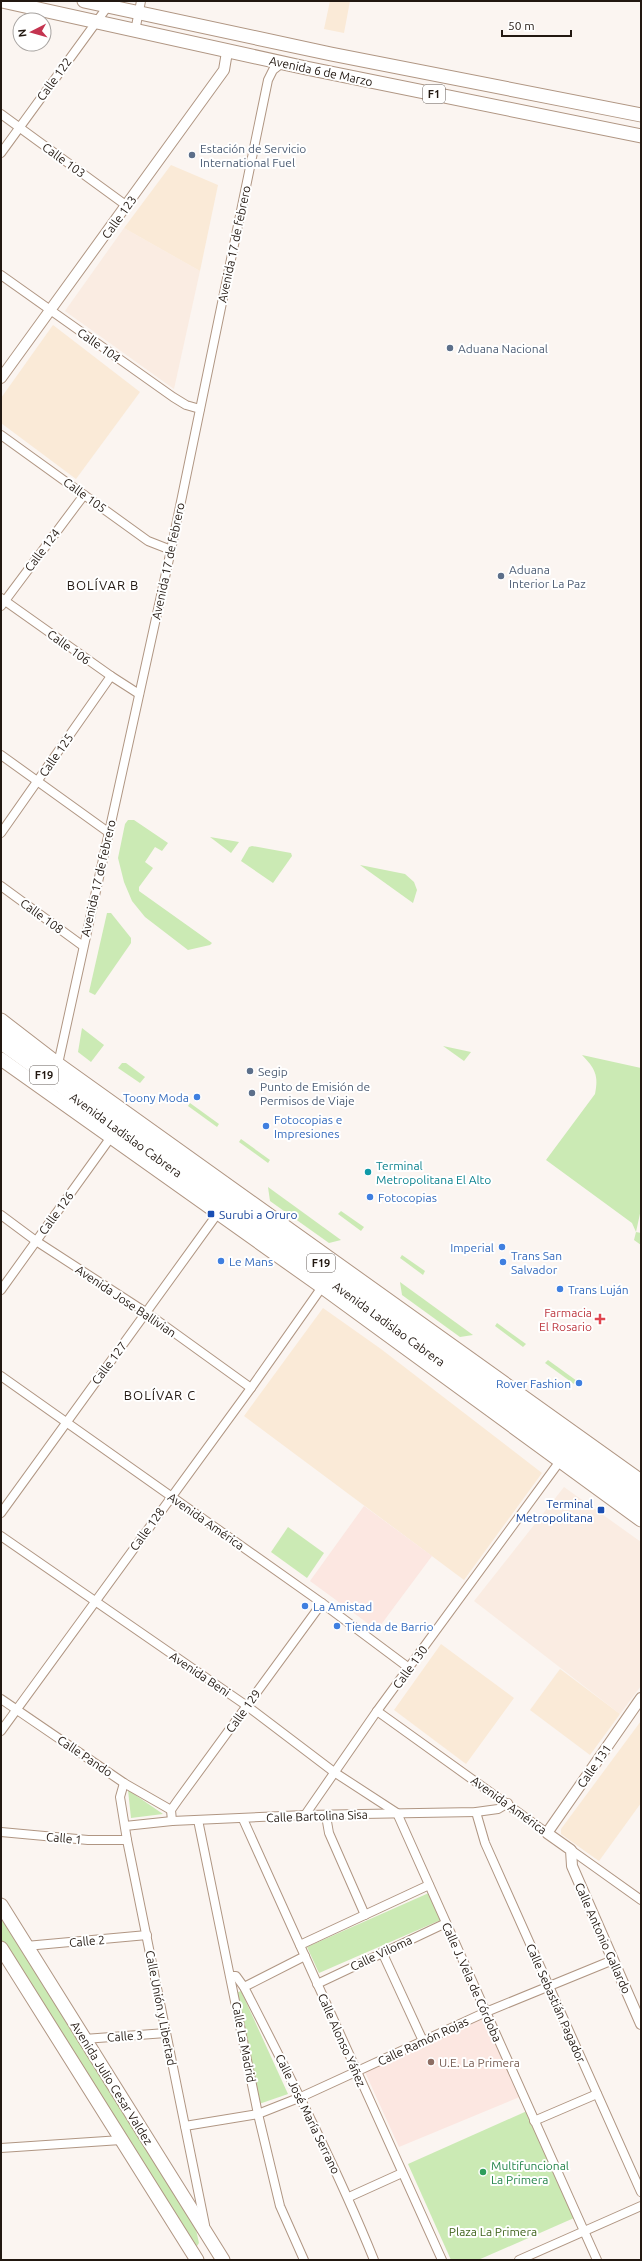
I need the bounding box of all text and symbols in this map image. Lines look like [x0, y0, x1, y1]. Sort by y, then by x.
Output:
north arrow [12, 12, 52, 52]
scale bar [502, 12, 571, 38]
text: 50 m [508, 19, 535, 32]
text: N [16, 28, 28, 38]
street label: Avenida 6 de Marzo [268, 54, 374, 88]
street label: Calle 122 [34, 55, 74, 103]
road number: F1 [423, 85, 445, 103]
street label: Calle 103 [40, 140, 88, 180]
place label: Estación de Servicio International Fuel [200, 142, 306, 169]
marker: Estación de Servicio International Fuel [187, 150, 197, 160]
street label: Avenida 17 de febrero [215, 184, 253, 304]
street label: Calle 123 [99, 193, 139, 241]
street label: Calle 104 [75, 325, 123, 365]
place label: Aduana Nacional [458, 342, 548, 355]
marker: Aduana Nacional [445, 343, 455, 353]
street label: Calle 105 [61, 475, 109, 515]
street label: Avenida 17 de febrero [149, 501, 187, 621]
street label: Calle 124 [22, 526, 62, 574]
place label: Aduana Interior La Paz [509, 563, 586, 590]
marker: Aduana Interior La Paz [496, 571, 506, 581]
district label: BOLÍVAR B [67, 577, 139, 592]
street label: Calle 106 [45, 627, 93, 667]
street label: Calle 125 [36, 731, 76, 779]
street label: Avenida 17 de febrero [78, 818, 118, 938]
street label: Calle 108 [18, 896, 66, 936]
place label: Segip [258, 1065, 288, 1078]
road number: F19 [30, 1066, 58, 1084]
marker: Segip [245, 1066, 255, 1076]
place label: Punto de Emisión de Permisos de Viaje [260, 1080, 370, 1107]
marker: Punto de Emisión de Permisos de Viaje [247, 1088, 257, 1098]
street label: Avenida Ladislao Cabrera [68, 1090, 184, 1180]
place label: Toony Moda [123, 1091, 189, 1104]
marker: Toony Moda [192, 1092, 202, 1102]
place label: Fotocopias e Impresiones [274, 1113, 342, 1140]
marker: Fotocopias e Impresiones [261, 1121, 271, 1131]
place label: Terminal Metropolitana El Alto [376, 1159, 491, 1186]
marker: Terminal Metropolitana El Alto [363, 1167, 373, 1177]
street label: Calle 126 [36, 1189, 76, 1237]
place label: Fotocopias [378, 1191, 437, 1204]
marker: Fotocopias [365, 1192, 375, 1202]
place label: Surubi a Oruro [219, 1208, 297, 1221]
marker: Surubi a Oruro [206, 1209, 216, 1219]
place label: Imperial [450, 1241, 494, 1254]
marker: Imperial [497, 1242, 507, 1252]
place label: Trans San Salvador [511, 1249, 562, 1276]
road number: F19 [307, 1254, 335, 1272]
place label: Le Mans [229, 1255, 273, 1268]
marker: Le Mans [216, 1256, 226, 1266]
marker: Trans San Salvador [498, 1257, 508, 1267]
street label: Avenida Jose Ballivian [73, 1263, 179, 1339]
street label: Avenida Ladislao Cabrera [331, 1279, 447, 1369]
place label: Trans Luján [568, 1283, 629, 1296]
marker: Trans Luján [555, 1284, 565, 1294]
place label: Farmacia El Rosario [539, 1306, 592, 1333]
marker: Farmacia El Rosario [595, 1314, 605, 1324]
street label: Calle 127 [89, 1339, 129, 1387]
place label: Rover Fashion [496, 1377, 571, 1390]
marker: Rover Fashion [574, 1378, 584, 1388]
district label: BOLÍVAR C [124, 1387, 196, 1402]
street label: Avenida América [166, 1490, 246, 1552]
place label: Terminal Metropolitana [516, 1497, 593, 1524]
street label: Calle 128 [127, 1505, 167, 1553]
marker: Terminal Metropolitana [596, 1505, 606, 1515]
place label: La Amistad [313, 1600, 372, 1613]
marker: La Amistad [300, 1601, 310, 1611]
place label: Tienda de Barrio [345, 1620, 433, 1633]
marker: Tienda de Barrio [332, 1621, 342, 1631]
street label: Calle 130 [390, 1643, 430, 1691]
street label: Avenida Beni [167, 1649, 233, 1699]
street label: Calle 129 [223, 1687, 263, 1735]
street label: Calle Pando [55, 1733, 115, 1779]
street label: Calle 131 [574, 1742, 614, 1790]
street label: Avenida América [469, 1773, 549, 1837]
street label: Calle Bartolina Sisa [266, 1808, 368, 1824]
street label: Calle 1 [46, 1830, 82, 1846]
street label: Calle Antonio Gallardo [573, 1880, 633, 1996]
street label: Calle J. Vela de Córdoba [440, 1920, 504, 2044]
street label: Calle 2 [69, 1933, 105, 1949]
street label: Calle Viloma [348, 1933, 414, 1973]
street label: Calle Sebastián Pagador [524, 1942, 588, 2065]
street label: Calle Unión y Libertad [143, 1949, 179, 2067]
street label: Calle Alonso Yáñez [316, 1991, 369, 2089]
street label: Calle La Madrid [230, 2000, 258, 2084]
street label: Calle Ramón Rojas [376, 2014, 470, 2068]
street label: Avenida Julio Cesar Valdez [69, 2019, 156, 2147]
street label: Calle 3 [107, 2028, 143, 2044]
street label: Calle José María Serrano [273, 2052, 343, 2176]
place label: U.E. La Primera [439, 2056, 520, 2069]
marker: U.E. La Primera [426, 2057, 436, 2067]
place label: Multifuncional La Primera [491, 2159, 569, 2186]
marker: Multifuncional La Primera [478, 2167, 488, 2177]
park label: Plaza La Primera [449, 2225, 537, 2238]

